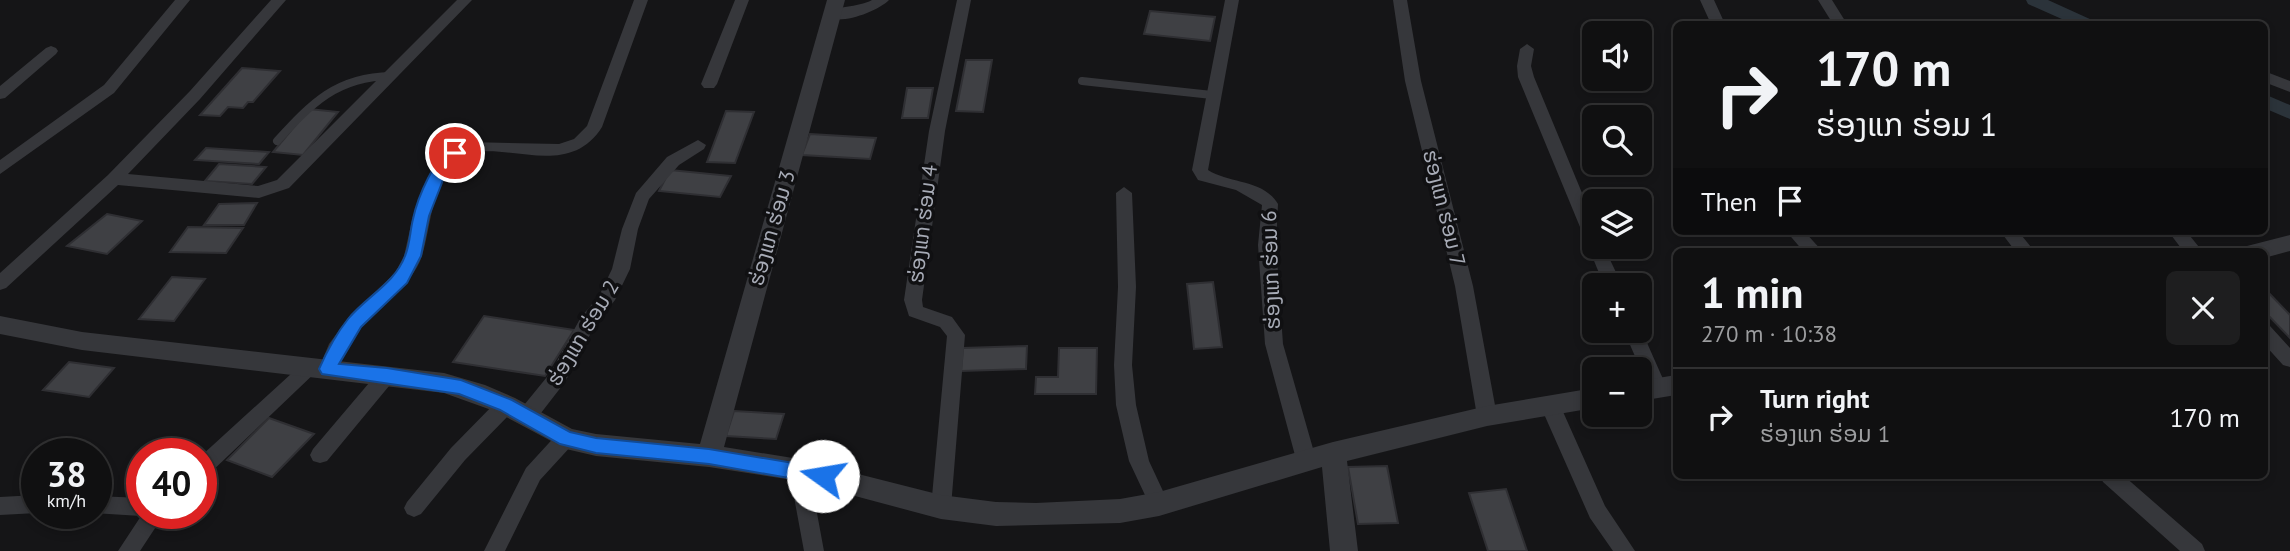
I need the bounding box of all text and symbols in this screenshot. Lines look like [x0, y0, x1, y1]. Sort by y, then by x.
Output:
map controls [1582, 21, 1652, 427]
button: sound [1582, 21, 1652, 91]
text: 170 m [1816, 36, 1951, 100]
icon: right [1701, 49, 1792, 140]
text: ຮ່ອງແກ ຮ່ອມ 1 [1816, 103, 1997, 145]
button: search [1582, 105, 1652, 175]
pin [425, 123, 485, 183]
icon: arrive [436, 134, 474, 172]
street label: ຮ່ອງແກ ຮ່ອມ 7 [1417, 147, 1472, 269]
street label: ຮ່ອງແກ ຮ່ອມ 4 [902, 163, 943, 285]
street label: ຮ່ອງແກ ຮ່ອມ 3 [742, 167, 801, 289]
icon: arrive [1771, 182, 1809, 220]
text: Then [1701, 185, 1757, 218]
button: layers [1582, 189, 1652, 259]
street label: ຮ່ອງແກ ຮ່ອມ 6 [1255, 210, 1286, 330]
text: 1 min [1701, 265, 1803, 320]
button: close [2166, 271, 2240, 345]
button: + [1582, 273, 1652, 343]
street label: ຮ່ອງແກ ຮ່ອມ 2 [540, 275, 625, 391]
text: 270 m · 10:38 [1701, 319, 1837, 348]
button: − [1582, 357, 1652, 427]
text: Turn right [1760, 382, 1869, 415]
icon: right [1701, 398, 1739, 436]
text: 170 m [2169, 401, 2240, 434]
text: ຮ່ອງແກ ຮ່ອມ 1 [1760, 419, 1890, 448]
speed limit sign: 40 [126, 438, 217, 529]
position arrow [786, 439, 860, 513]
text: 38 [47, 451, 86, 497]
text: km/h [47, 489, 86, 512]

